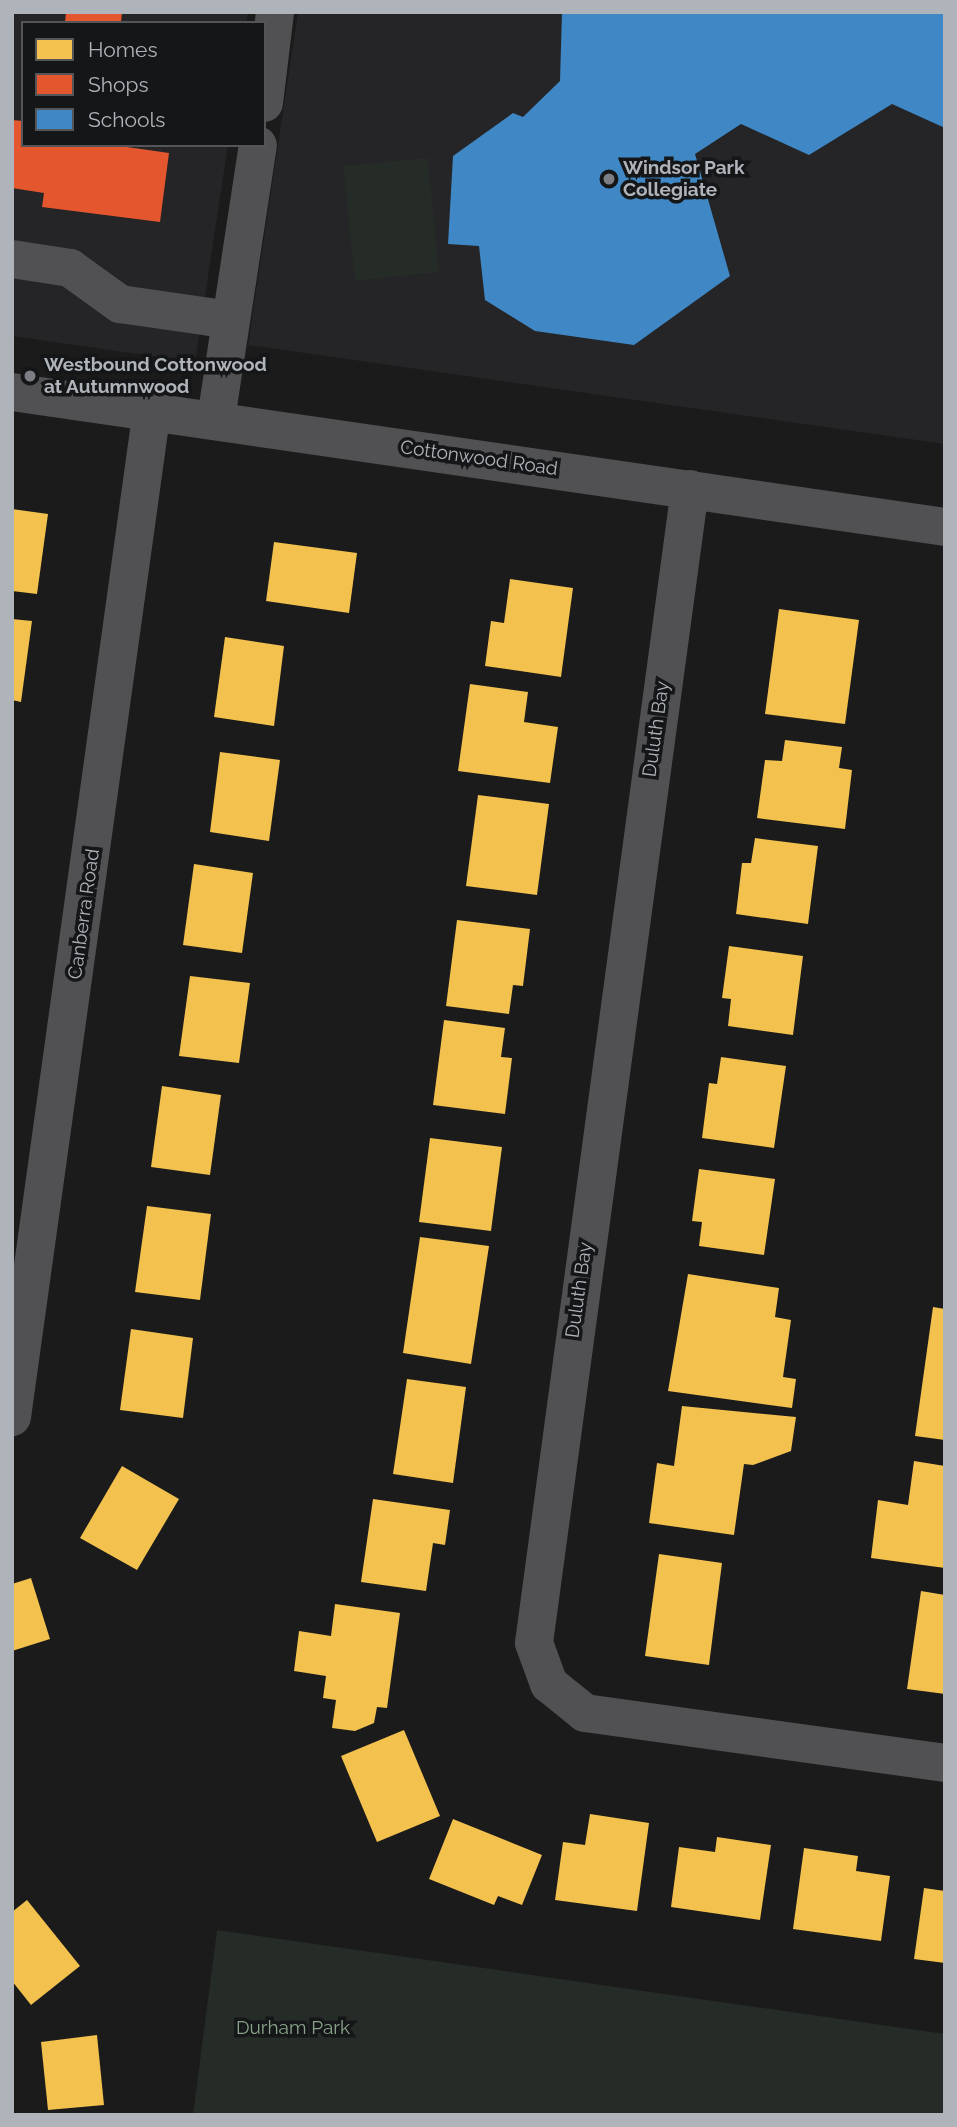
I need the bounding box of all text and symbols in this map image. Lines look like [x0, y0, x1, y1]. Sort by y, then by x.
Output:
legend [21, 21, 266, 147]
text: Homes [88, 37, 158, 62]
text: Shops [88, 72, 149, 97]
text: Schools [88, 107, 165, 132]
place label: Windsor Park Collegiate [623, 157, 745, 201]
marker: Windsor Park Collegiate [601, 171, 617, 187]
place label: Westbound Cottonwood at Autumnwood [44, 354, 267, 398]
marker: Westbound Cottonwood at Autumnwood [22, 368, 38, 384]
street label: Cottonwood Road [399, 436, 559, 480]
street label: Duluth Bay [638, 680, 674, 778]
street label: Canberra Road [64, 847, 104, 981]
street label: Duluth Bay [561, 1241, 597, 1339]
park label: Durham Park [236, 2017, 350, 2039]

